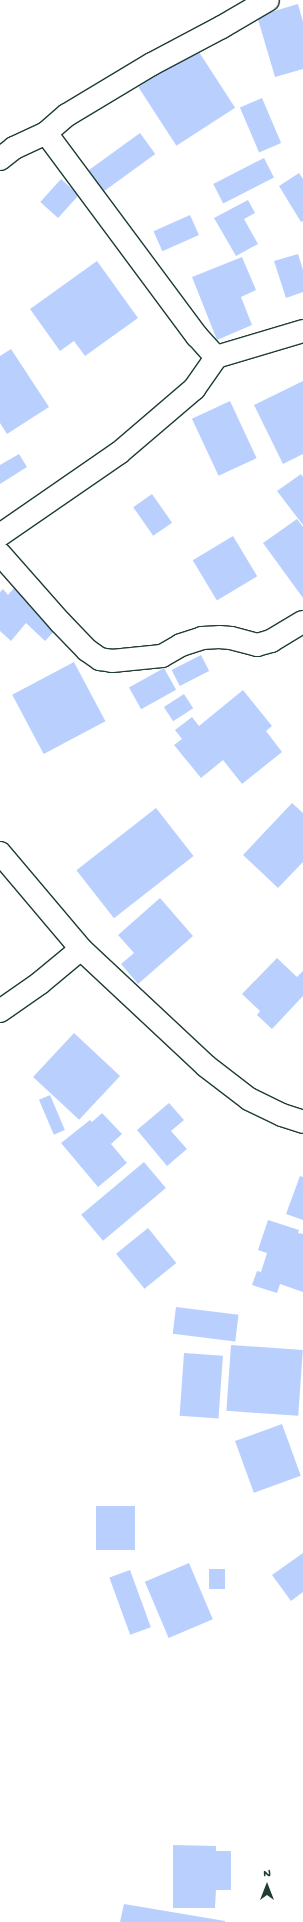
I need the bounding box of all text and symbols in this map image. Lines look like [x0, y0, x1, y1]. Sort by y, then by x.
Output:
north arrow [247, 1866, 287, 1906]
text: N [263, 1868, 271, 1880]

